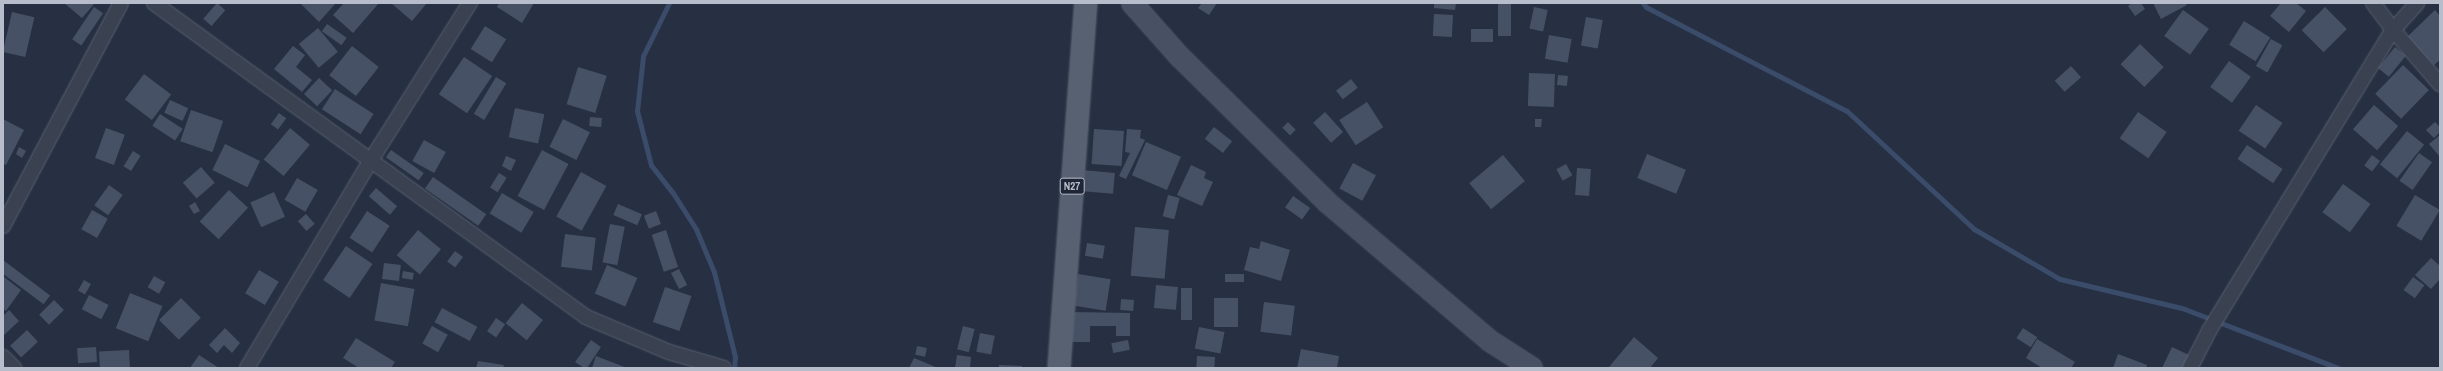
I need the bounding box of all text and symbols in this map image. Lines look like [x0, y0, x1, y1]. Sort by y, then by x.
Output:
road number: N27 [1059, 177, 1085, 195]

